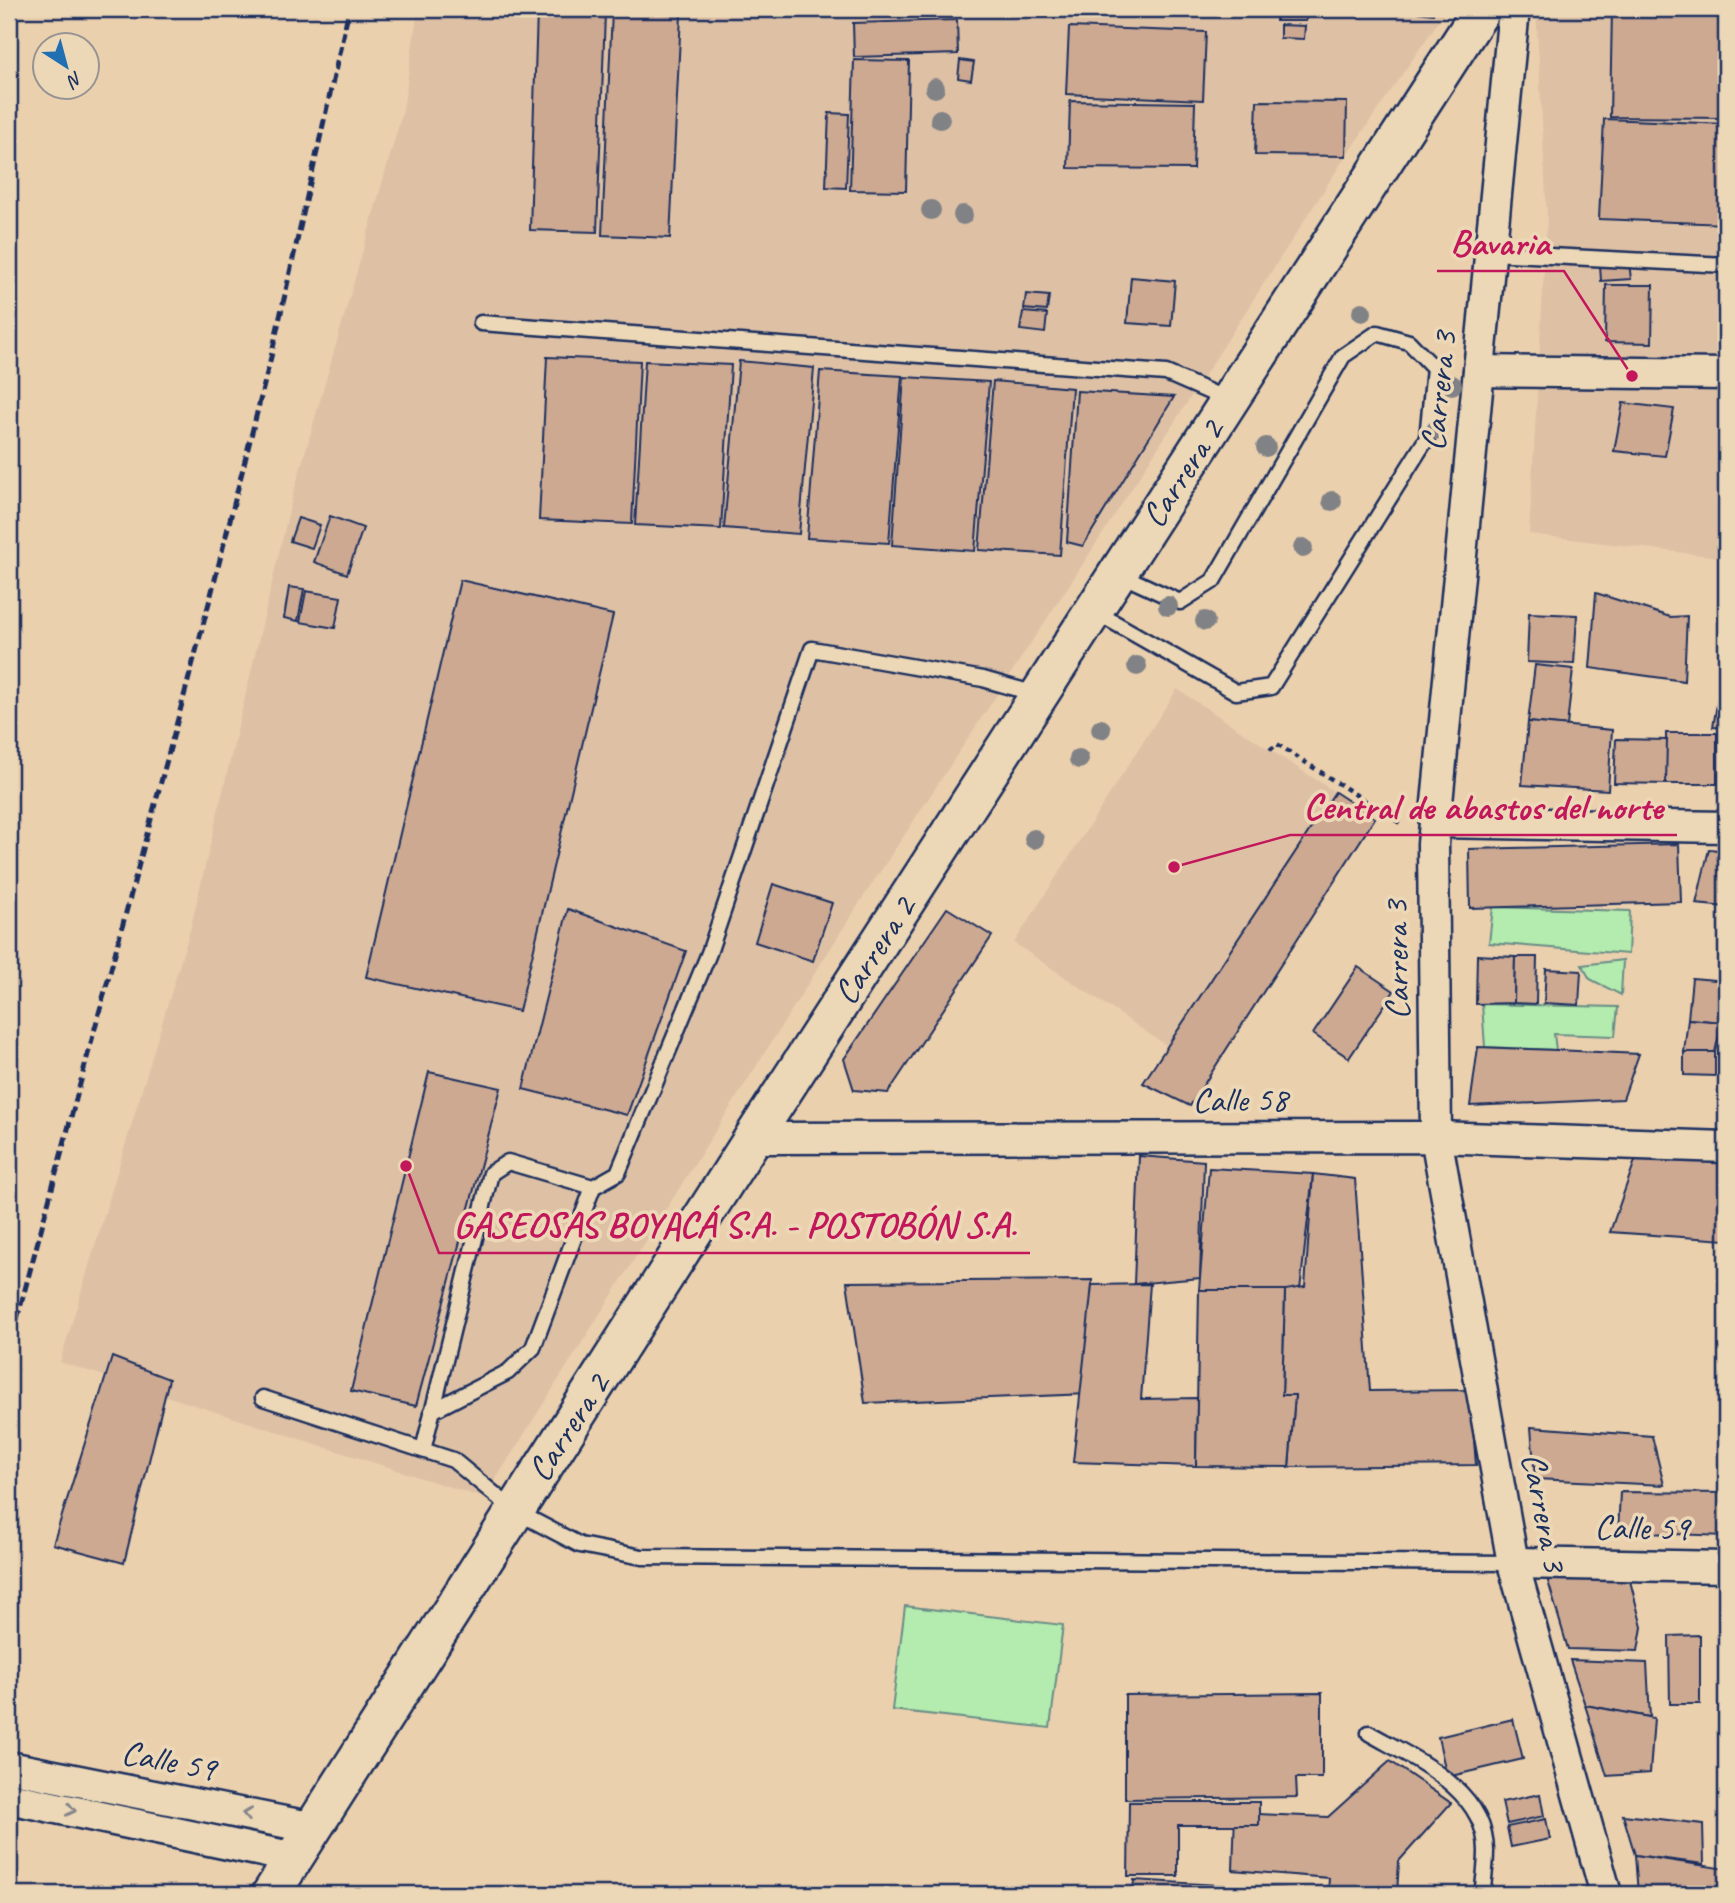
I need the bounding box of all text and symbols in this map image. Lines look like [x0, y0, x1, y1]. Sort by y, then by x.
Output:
north arrow [32, 32, 102, 102]
text: N [61, 66, 87, 94]
callout: Bavaria [1437, 213, 1564, 271]
text: Bavaria [1450, 219, 1553, 266]
street label: Carrera 3 [1410, 327, 1467, 453]
street label: Carrera 2 [1131, 408, 1236, 536]
callout: Central de abastos del norte [1290, 777, 1677, 835]
text: Central de abastos del norte [1303, 783, 1665, 830]
street label: Carrera 2 [823, 885, 928, 1013]
street label: Carrera 3 [1373, 898, 1420, 1020]
street label: Calle 58 [1193, 1077, 1291, 1122]
callout: GASEOSAS BOYACÁ S.A. - POSTOBÓN S.A. [439, 1195, 1030, 1253]
text: GASEOSAS BOYACÁ S.A. - POSTOBÓN S.A. [453, 1201, 1017, 1248]
street label: Carrera 2 [517, 1362, 622, 1490]
street label: Carrera 3 [1511, 1449, 1578, 1577]
street label: Calle 59 [1594, 1504, 1693, 1551]
street label: Calle 59 [118, 1729, 223, 1792]
one-way arrow [65, 1802, 77, 1817]
one-way arrow [241, 1808, 253, 1823]

